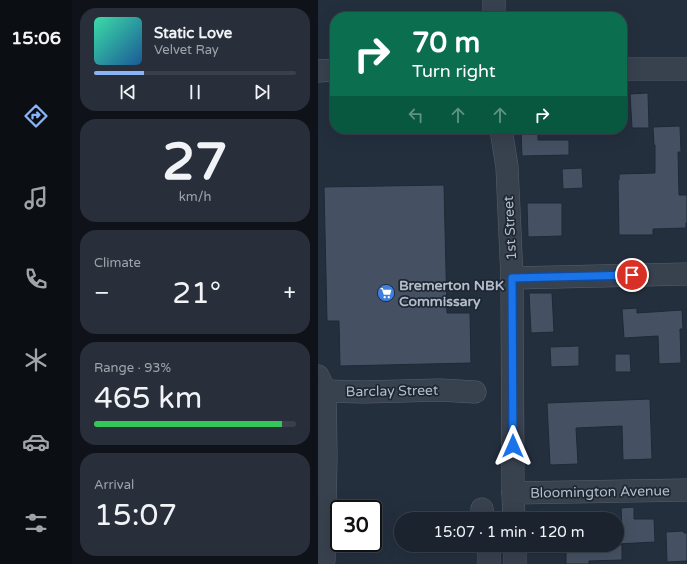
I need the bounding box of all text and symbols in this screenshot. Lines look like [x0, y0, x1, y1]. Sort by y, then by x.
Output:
text: Static Love [154, 24, 232, 42]
text: 70 m [412, 26, 480, 60]
text: 15:06 [11, 27, 61, 49]
icon: right [346, 28, 398, 80]
text: Velvet Ray [154, 42, 219, 58]
text: Turn right [412, 60, 496, 82]
icon: previous [117, 81, 139, 103]
icon: pause [184, 81, 206, 103]
icon: next [251, 81, 273, 103]
icon: directions [22, 102, 50, 130]
icon: left [405, 104, 427, 126]
icon: ahead [447, 104, 469, 126]
icon: ahead [489, 104, 511, 126]
icon: right [531, 104, 553, 126]
text: 27 [162, 131, 228, 194]
icon: music [22, 184, 50, 212]
text: km/h [179, 189, 211, 205]
street label: 1st Street [500, 195, 520, 261]
text: Climate [94, 255, 141, 271]
pin [615, 258, 649, 292]
icon: arrive [621, 264, 643, 286]
icon: phone [22, 265, 50, 293]
text: 21° [172, 275, 221, 312]
place label: Bremerton NBK Commissary [399, 277, 505, 310]
text: − [94, 280, 110, 306]
text: + [284, 280, 296, 306]
supermarket icon: Bremerton NBK Commissary [376, 283, 396, 303]
icon: climate [22, 346, 50, 374]
text: Range · 93% [94, 360, 171, 376]
text: 465 km [94, 380, 202, 417]
street label: Barclay Street [346, 382, 439, 400]
position arrow [492, 425, 534, 467]
icon: car [22, 428, 50, 456]
text: Arrival [94, 477, 134, 493]
street label: Bloomington Avenue [530, 482, 670, 502]
text: 15:07 [94, 497, 177, 534]
speed limit sign: 30 [330, 500, 382, 552]
icon: filters [22, 509, 50, 537]
text: 15:07 · 1 min · 120 m [434, 523, 584, 541]

